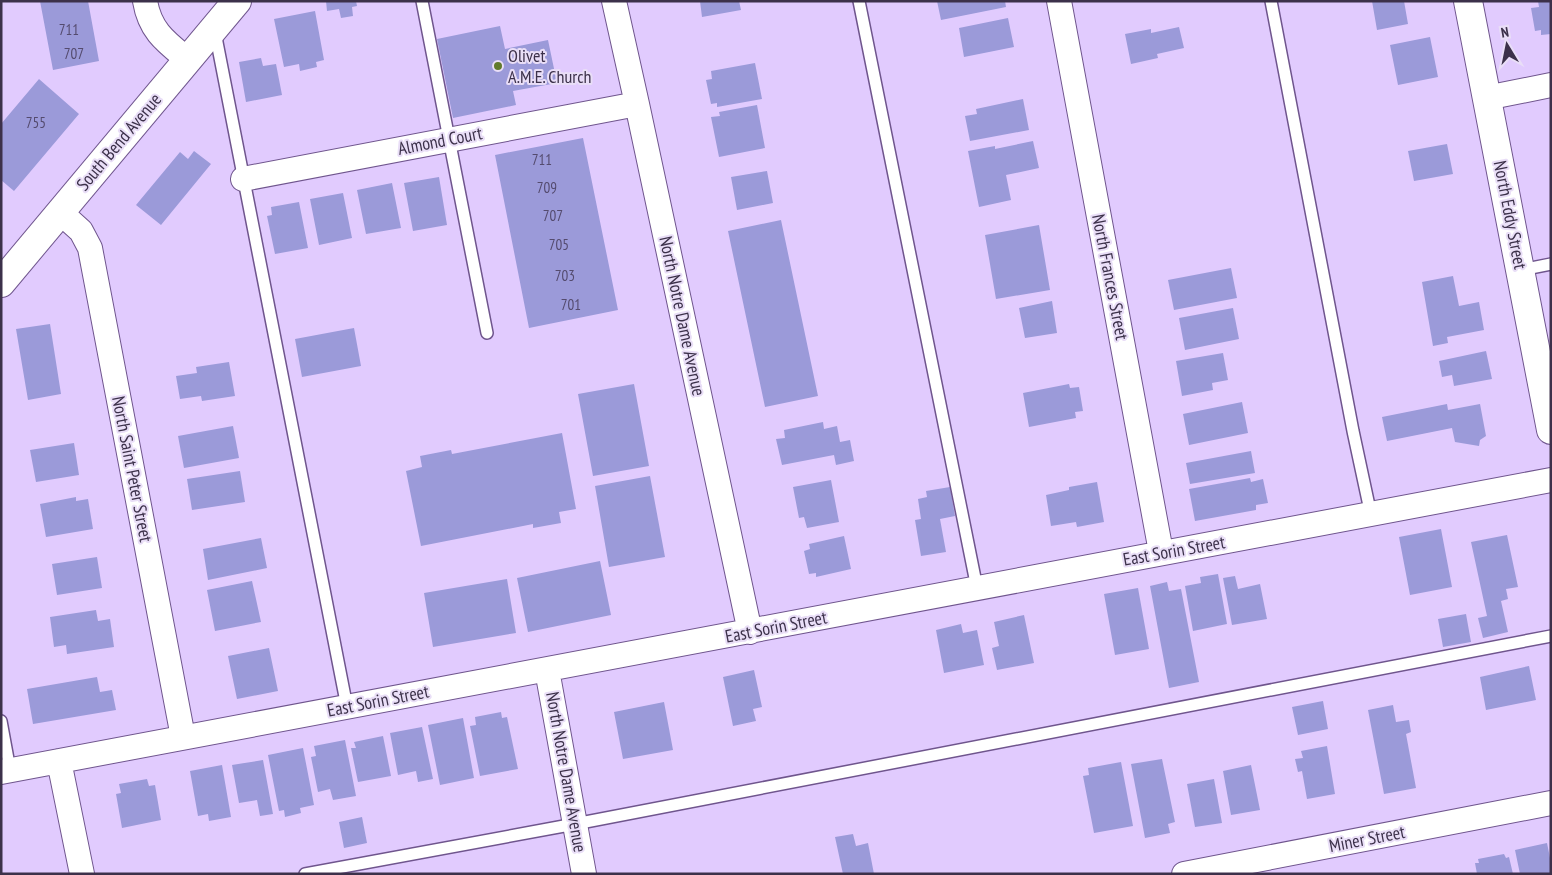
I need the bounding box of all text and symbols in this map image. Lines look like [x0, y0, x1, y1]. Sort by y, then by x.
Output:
house number: 711 [59, 20, 79, 39]
north arrow [1482, 20, 1532, 70]
text: N [1499, 23, 1510, 42]
house number: 707 [64, 44, 84, 63]
place label: Olivet A.M.E. Church [508, 44, 592, 88]
marker: Olivet A.M.E. Church [492, 60, 504, 72]
street label: South Bend Avenue [71, 88, 166, 195]
house number: 755 [26, 113, 46, 132]
street label: Almond Court [396, 121, 484, 160]
house number: 711 [532, 150, 552, 169]
street label: North Eddy Street [1489, 159, 1532, 271]
house number: 709 [537, 178, 557, 197]
house number: 707 [543, 206, 563, 225]
street label: North Frances Street [1087, 212, 1134, 342]
street label: North Notre Dame Avenue [654, 234, 711, 398]
house number: 705 [549, 235, 569, 254]
house number: 703 [555, 266, 575, 285]
house number: 701 [561, 295, 581, 314]
street label: North Saint Peter Street [107, 394, 158, 544]
street label: East Sorin Street [1121, 530, 1227, 571]
street label: East Sorin Street [723, 605, 829, 648]
street label: East Sorin Street [325, 679, 431, 722]
street label: North Notre Dame Avenue [541, 690, 592, 854]
street label: Miner Street [1327, 820, 1407, 857]

